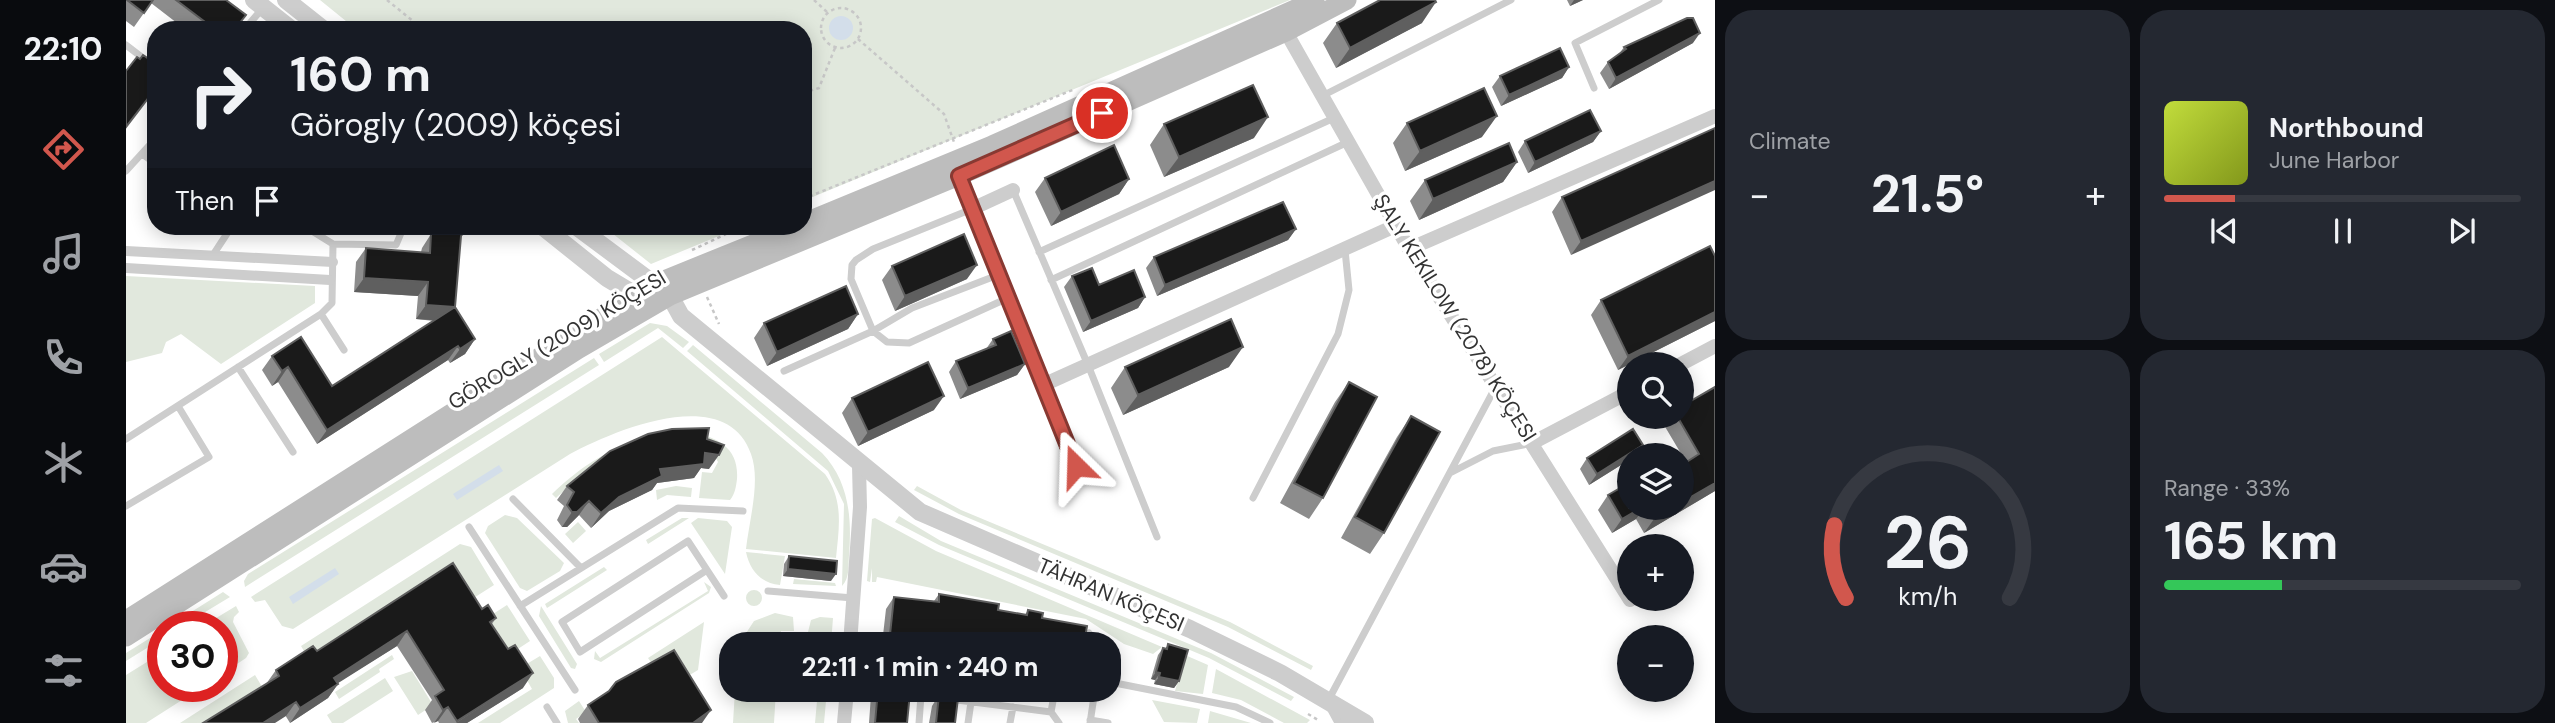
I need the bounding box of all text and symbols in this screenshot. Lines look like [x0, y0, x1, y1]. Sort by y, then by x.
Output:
text: 22:10 [23, 28, 103, 70]
text: 160 m [290, 42, 431, 106]
icon: right [175, 49, 266, 140]
pin [1072, 83, 1132, 143]
icon: arrive [1083, 94, 1121, 132]
text: Görogly (2009) köçesi [290, 104, 622, 146]
text: Northbound [2269, 111, 2424, 145]
icon: directions [39, 125, 88, 174]
text: Climate [1749, 126, 1831, 156]
text: June Harbor [2269, 145, 2399, 175]
text: 21.5° [1871, 160, 1984, 228]
text: − [1749, 170, 1770, 220]
text: + [2085, 170, 2106, 220]
icon: arrive [248, 182, 286, 220]
text: Then [175, 184, 234, 218]
street label: ŞALY KEKILOW (2078) KÖÇESI [1367, 189, 1543, 447]
icon: previous [2205, 212, 2243, 250]
icon: pause [2324, 212, 2362, 250]
icon: next [2443, 212, 2481, 250]
icon: music [39, 229, 88, 278]
street label: GÖROGLY (2009) KÖÇESI [443, 264, 671, 416]
icon: phone [39, 333, 88, 382]
map controls [1617, 352, 1694, 702]
button: search [1617, 352, 1694, 429]
position arrow [1039, 429, 1113, 503]
icon: climate [39, 438, 88, 487]
button: layers [1617, 443, 1694, 520]
text: Range · 33% [2164, 473, 2290, 503]
text: 26 [1883, 496, 1972, 591]
text: 165 km [2164, 507, 2338, 575]
button: + [1617, 534, 1694, 611]
icon: car [39, 542, 88, 591]
street label: TÄHRAN KÖÇESI [1033, 552, 1189, 638]
text: km/h [1898, 579, 1957, 612]
speed limit sign: 30 [147, 611, 238, 702]
button: − [1617, 625, 1694, 702]
icon: filters [39, 646, 88, 695]
text: 22:11 · 1 min · 240 m [802, 650, 1038, 684]

